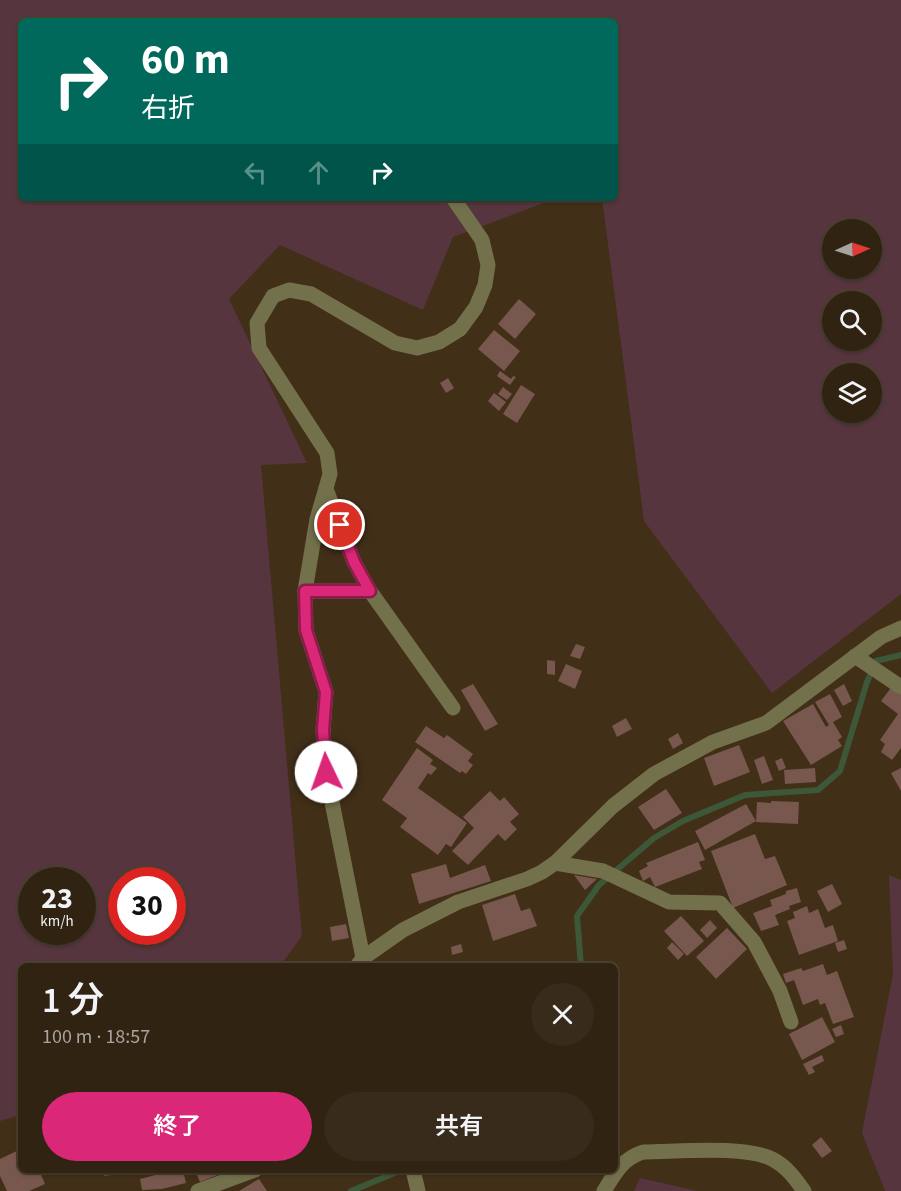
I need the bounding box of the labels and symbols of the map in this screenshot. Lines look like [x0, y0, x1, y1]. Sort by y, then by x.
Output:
north arrow [822, 219, 882, 279]
pin [314, 499, 365, 550]
position arrow [294, 740, 358, 804]
speed limit sign: 30 [108, 867, 186, 945]

